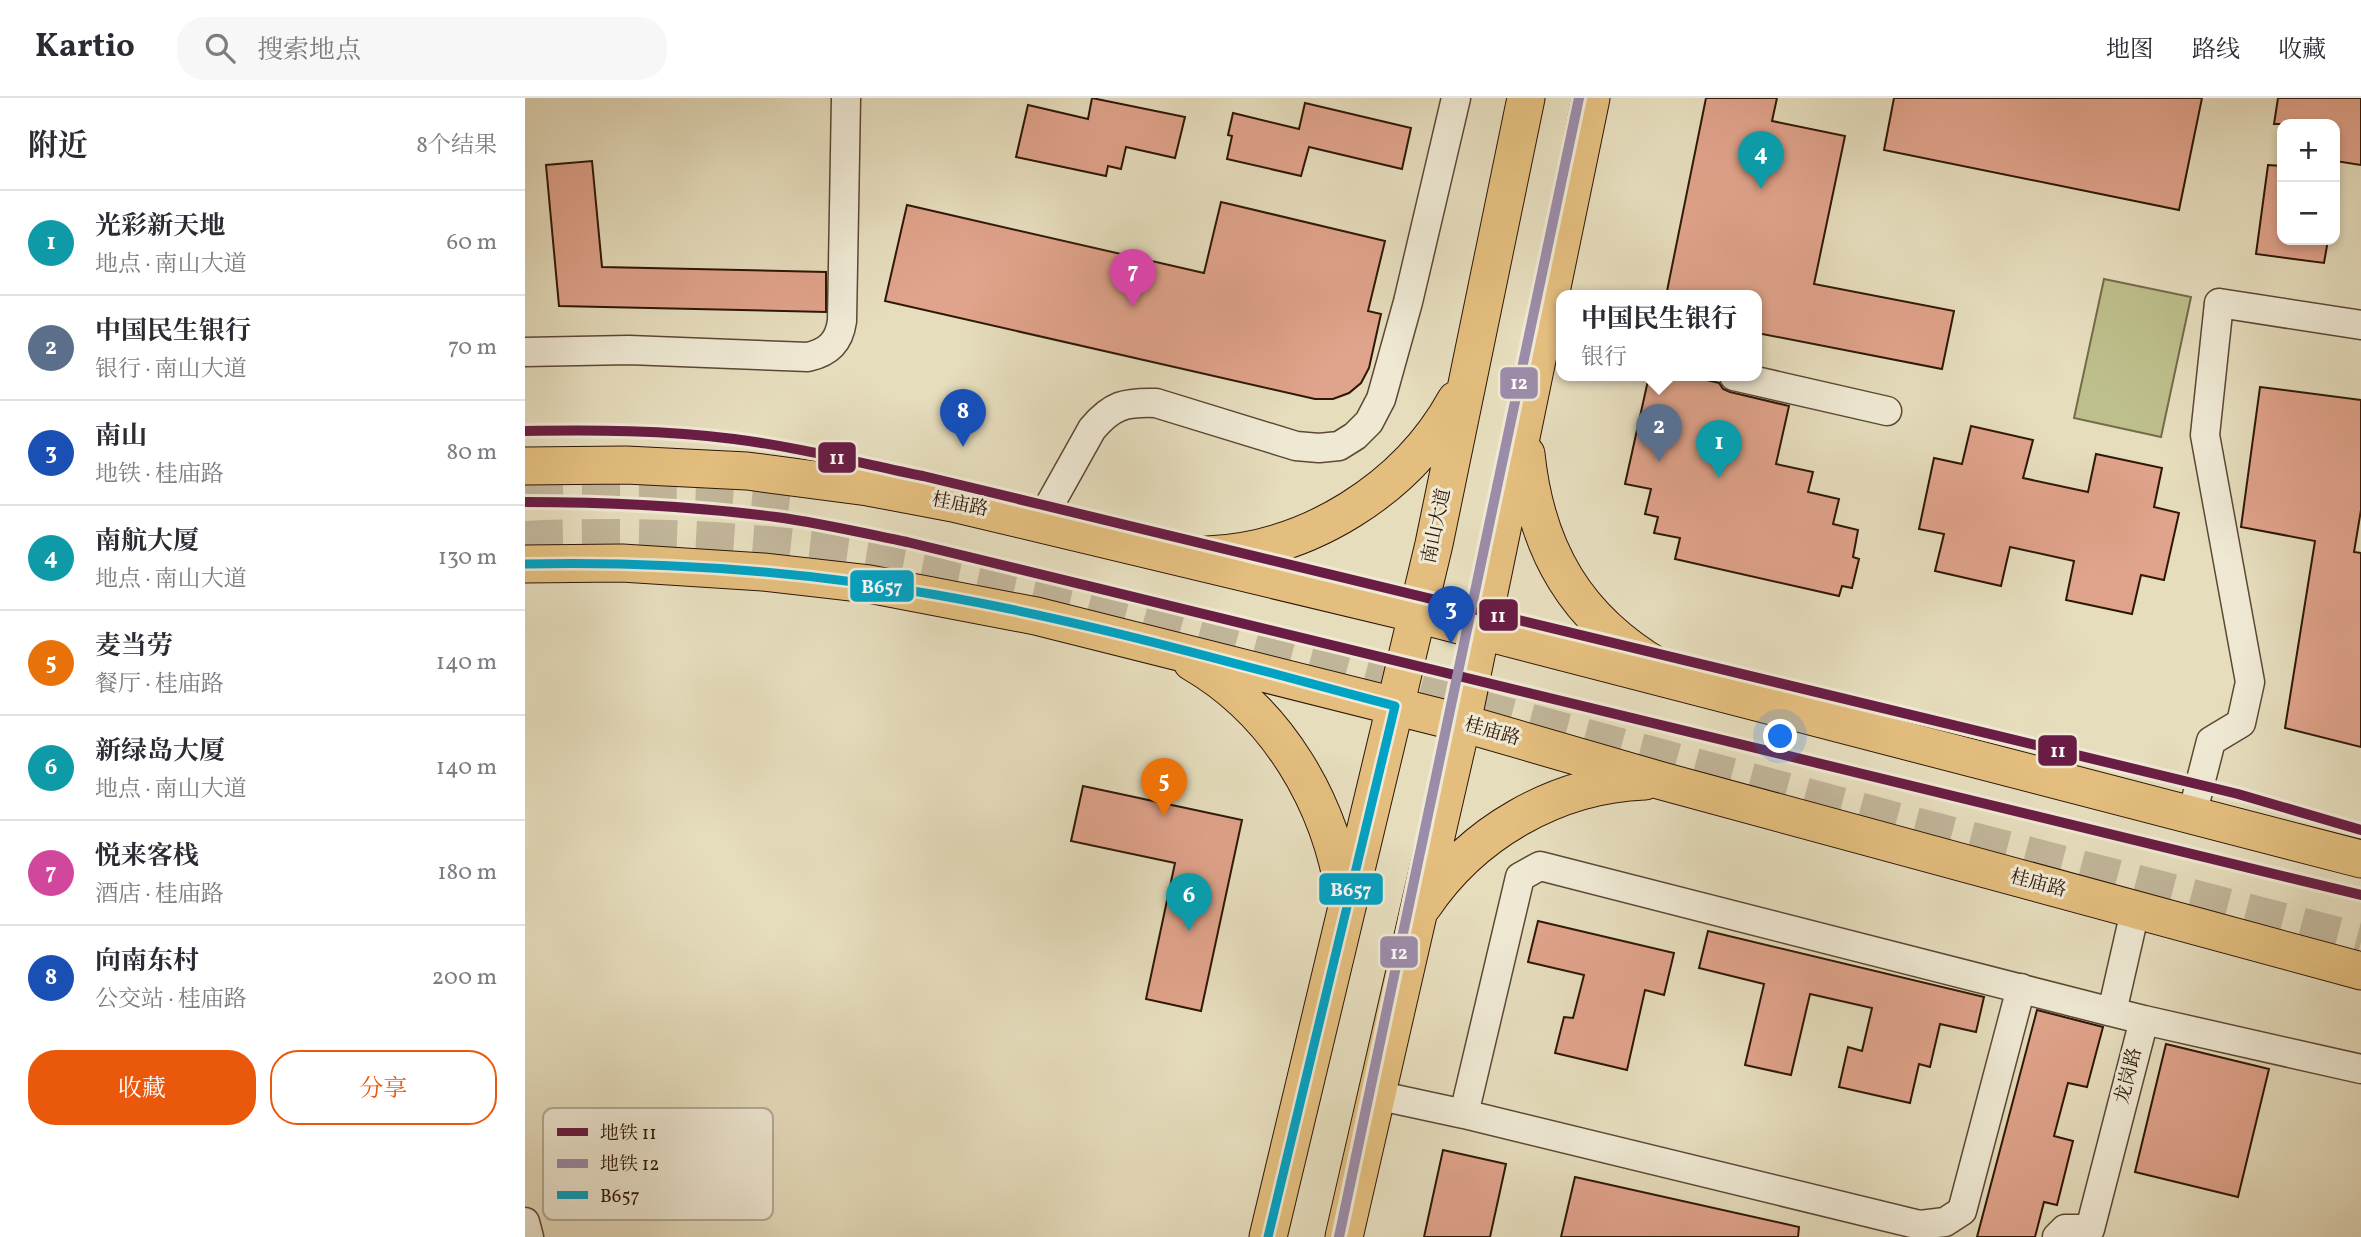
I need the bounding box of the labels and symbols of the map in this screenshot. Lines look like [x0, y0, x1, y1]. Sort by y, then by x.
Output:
pin: 4 [1738, 131, 1784, 189]
pin: 7 [1110, 249, 1156, 307]
line badge: 12 [1499, 366, 1539, 400]
text: 12 [1510, 371, 1528, 397]
pin: 8 [940, 389, 986, 447]
pin: 2 [1636, 404, 1682, 462]
pin: 1 [1696, 420, 1742, 478]
line badge: 11 [817, 441, 857, 474]
text: 11 [829, 446, 845, 472]
street label: 南山大道 [1416, 486, 1458, 566]
street label: 桂庙路 [930, 487, 990, 523]
line badge: B657 [849, 569, 915, 603]
text: B657 [861, 575, 903, 601]
pin: 3 [1428, 586, 1474, 644]
line badge: 11 [1478, 598, 1519, 632]
text: 11 [1490, 604, 1506, 630]
street label: 桂庙路 [1461, 712, 1523, 752]
your location [1763, 719, 1797, 753]
line badge: 11 [2037, 734, 2078, 767]
text: 11 [2050, 739, 2066, 765]
pin: 5 [1141, 758, 1187, 816]
street label: 桂庙路 [2007, 864, 2069, 904]
line badge: B657 [1318, 872, 1384, 906]
pin: 6 [1166, 873, 1212, 931]
text: B657 [1330, 878, 1372, 904]
line badge: 12 [1379, 935, 1419, 969]
text: 12 [1390, 941, 1408, 967]
street label: 龙岗路 [2109, 1045, 2149, 1107]
legend [543, 1108, 773, 1220]
text: 地铁 11 [600, 1121, 657, 1147]
text: 地铁 12 [600, 1152, 659, 1178]
text: B657 [600, 1184, 640, 1210]

